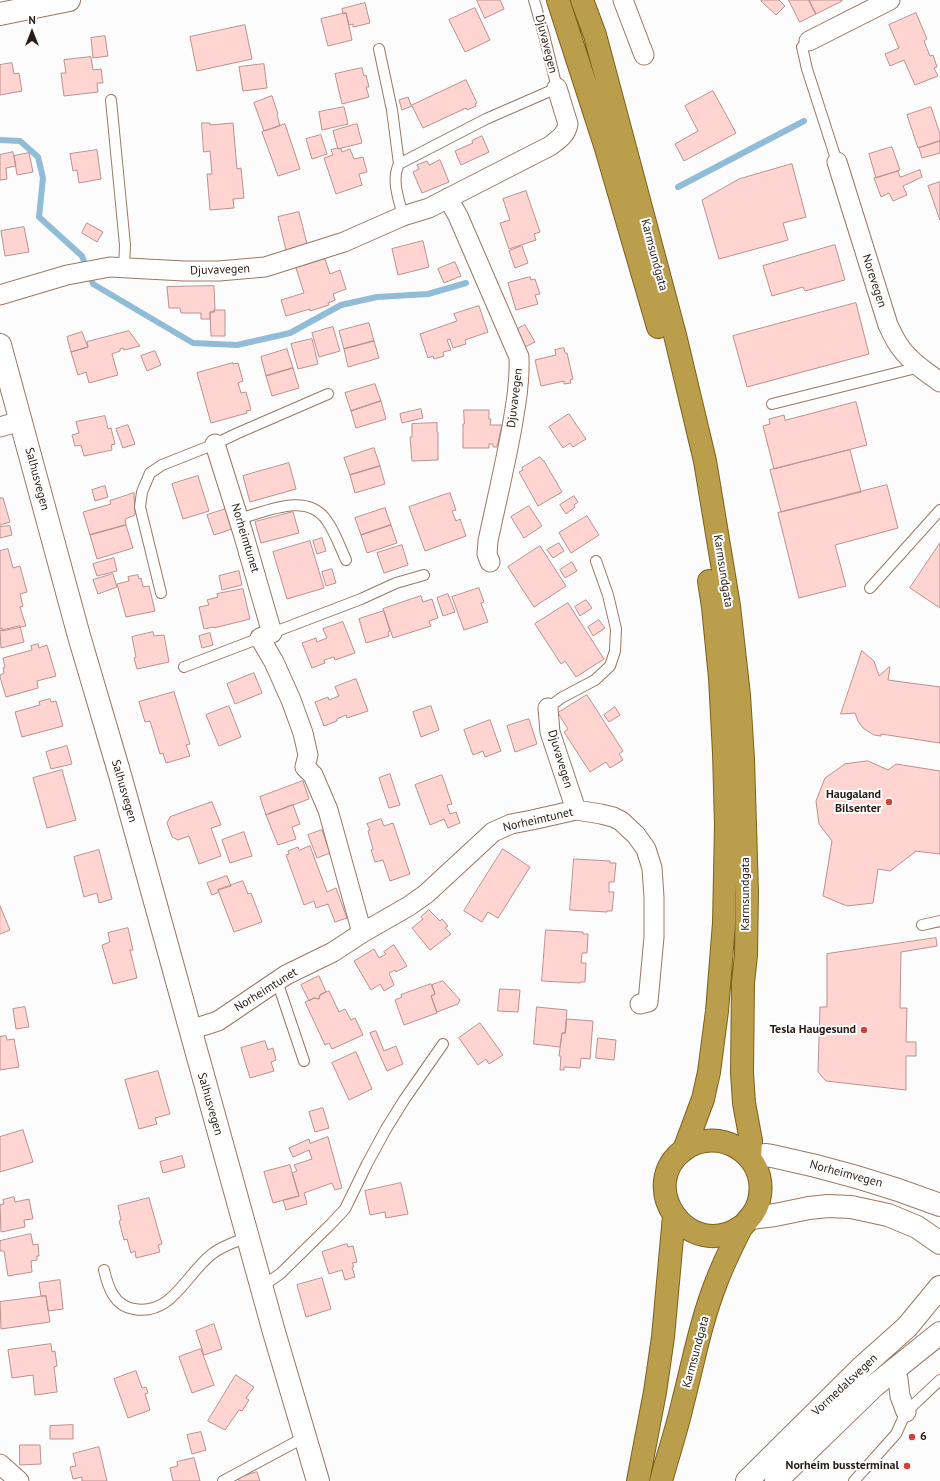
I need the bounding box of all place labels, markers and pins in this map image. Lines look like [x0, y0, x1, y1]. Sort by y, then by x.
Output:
place label: Haugaland Bilsenter [826, 788, 881, 816]
marker: Haugaland Bilsenter [884, 797, 894, 807]
place label: Tesla Haugesund [770, 1023, 856, 1037]
marker: Tesla Haugesund [859, 1025, 869, 1035]
place label: 6 [920, 1430, 927, 1444]
marker: 6 [907, 1432, 917, 1442]
place label: Norheim bussterminal [786, 1459, 899, 1473]
marker: Norheim bussterminal [902, 1461, 912, 1471]

